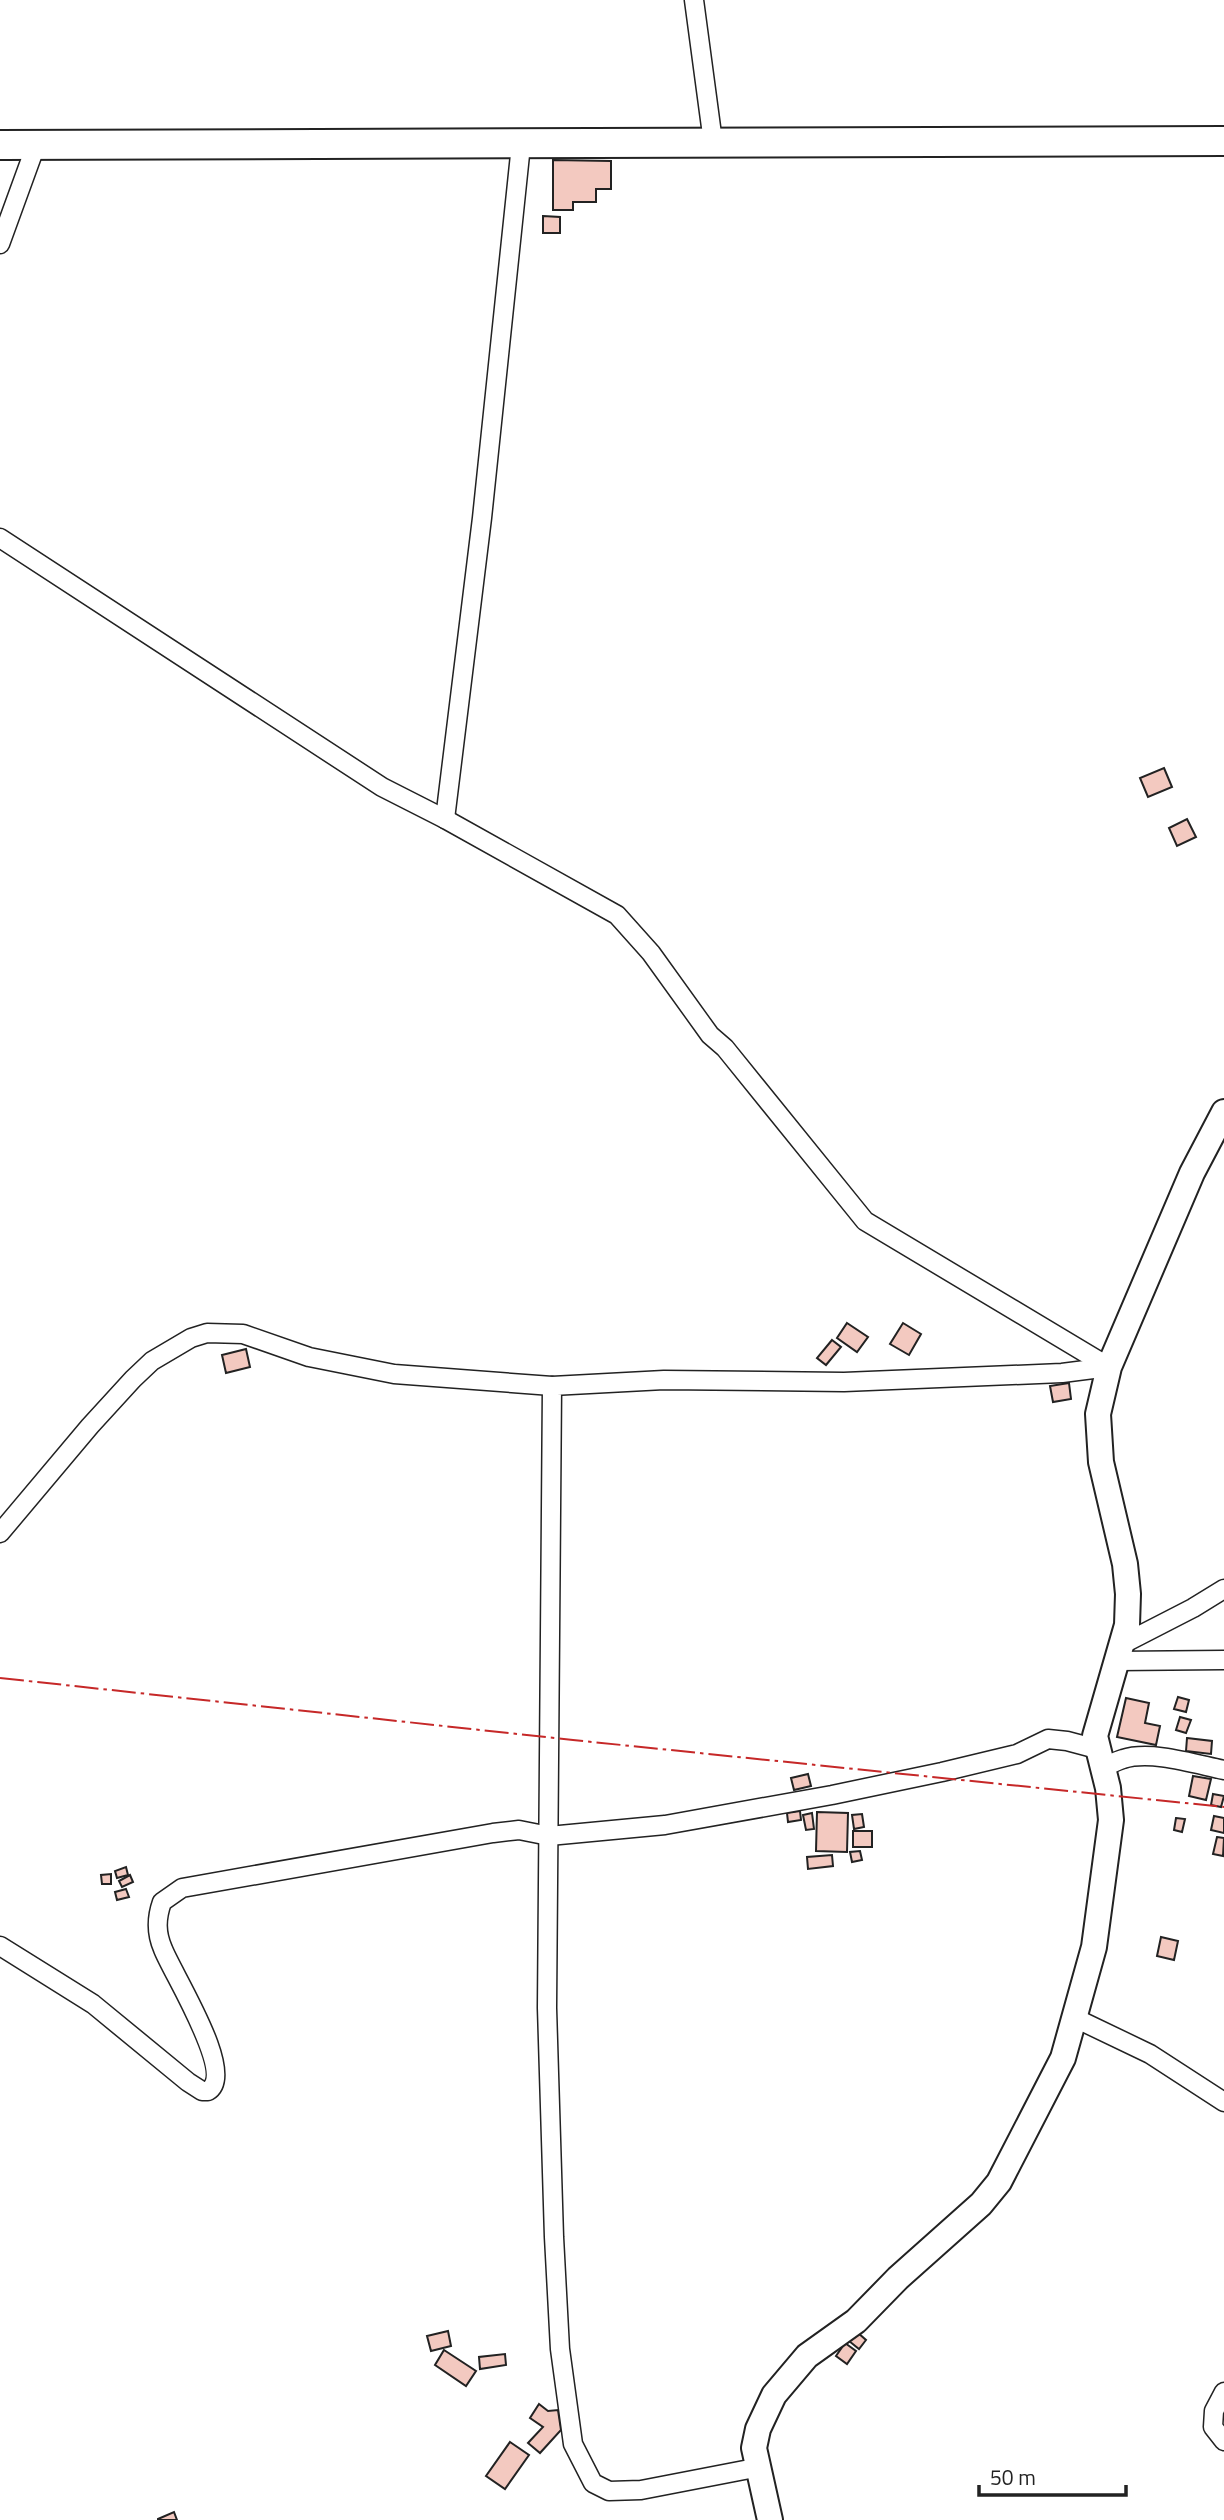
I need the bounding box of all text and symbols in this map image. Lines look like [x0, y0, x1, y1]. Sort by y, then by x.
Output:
scale bar [979, 2454, 1126, 2498]
text: 50 m [990, 2461, 1036, 2493]

